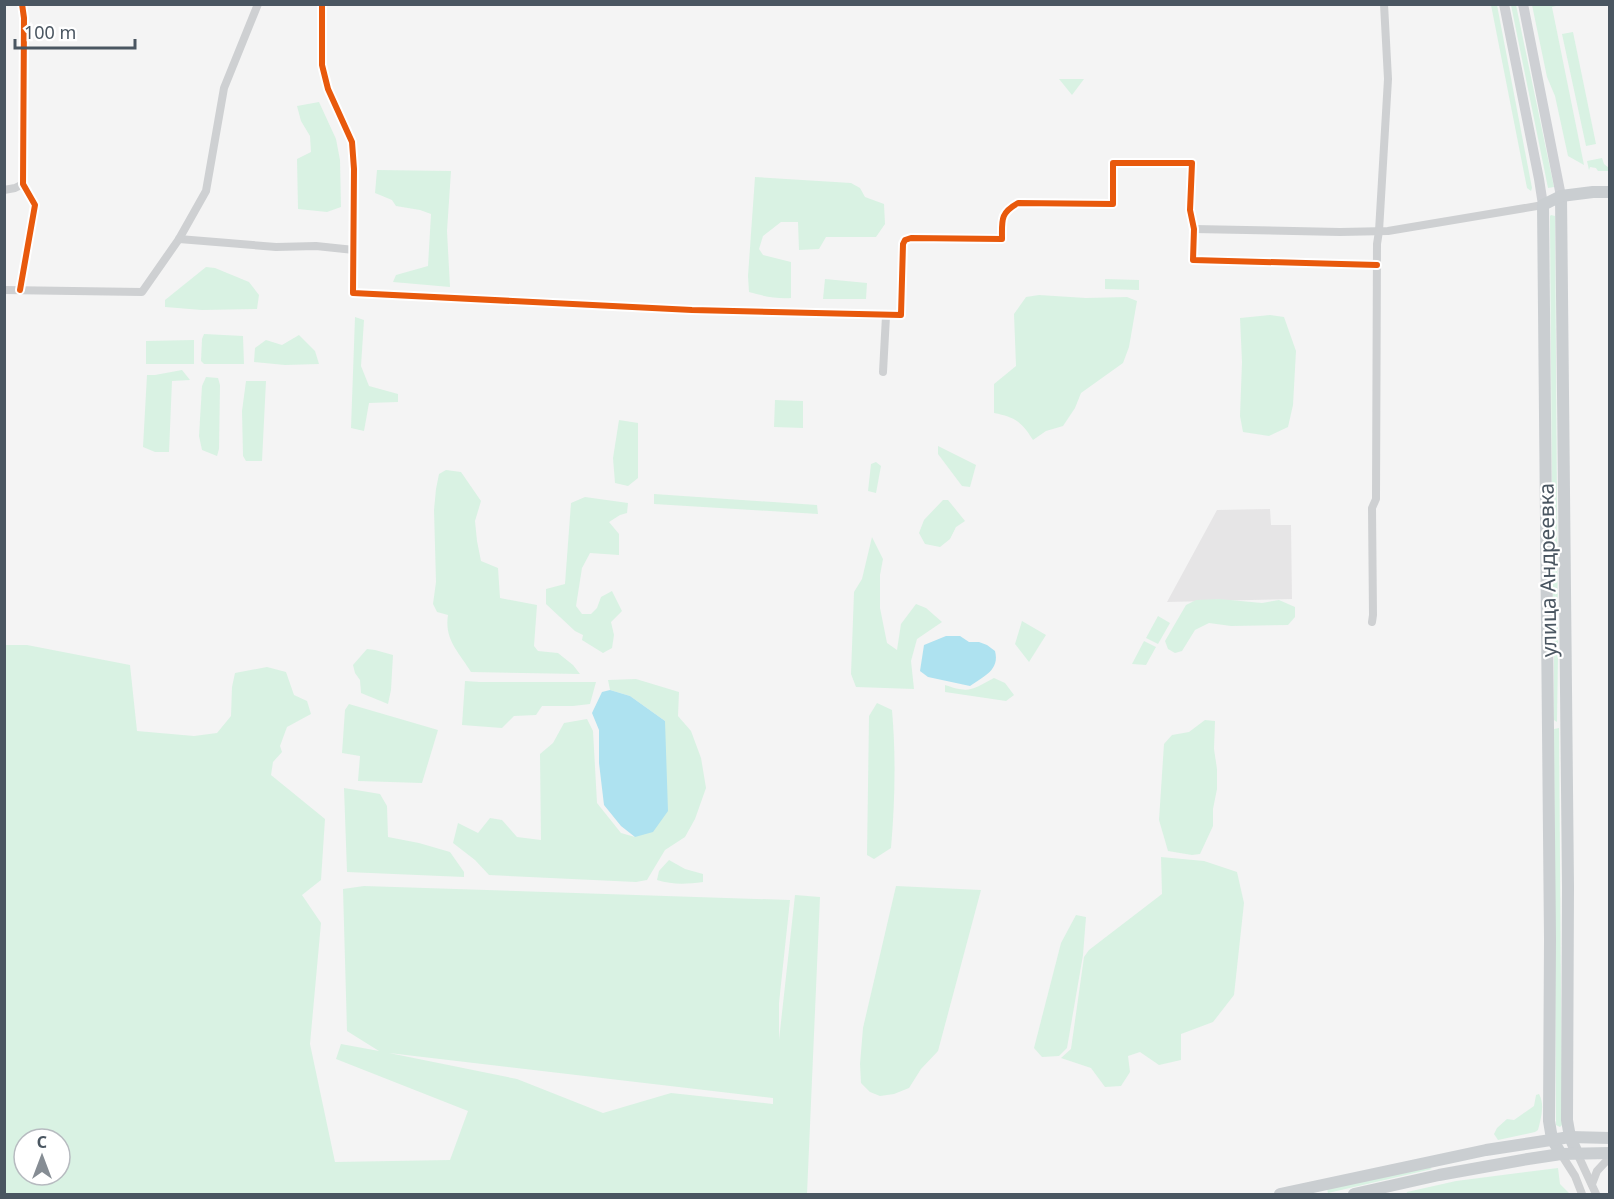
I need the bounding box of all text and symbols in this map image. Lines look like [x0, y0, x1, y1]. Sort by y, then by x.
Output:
scale bar [15, 12, 135, 50]
text: 100 m [24, 20, 76, 44]
street label: улица Андреевка [1531, 483, 1563, 657]
north arrow [12, 1127, 72, 1187]
text: С [37, 1131, 47, 1153]

